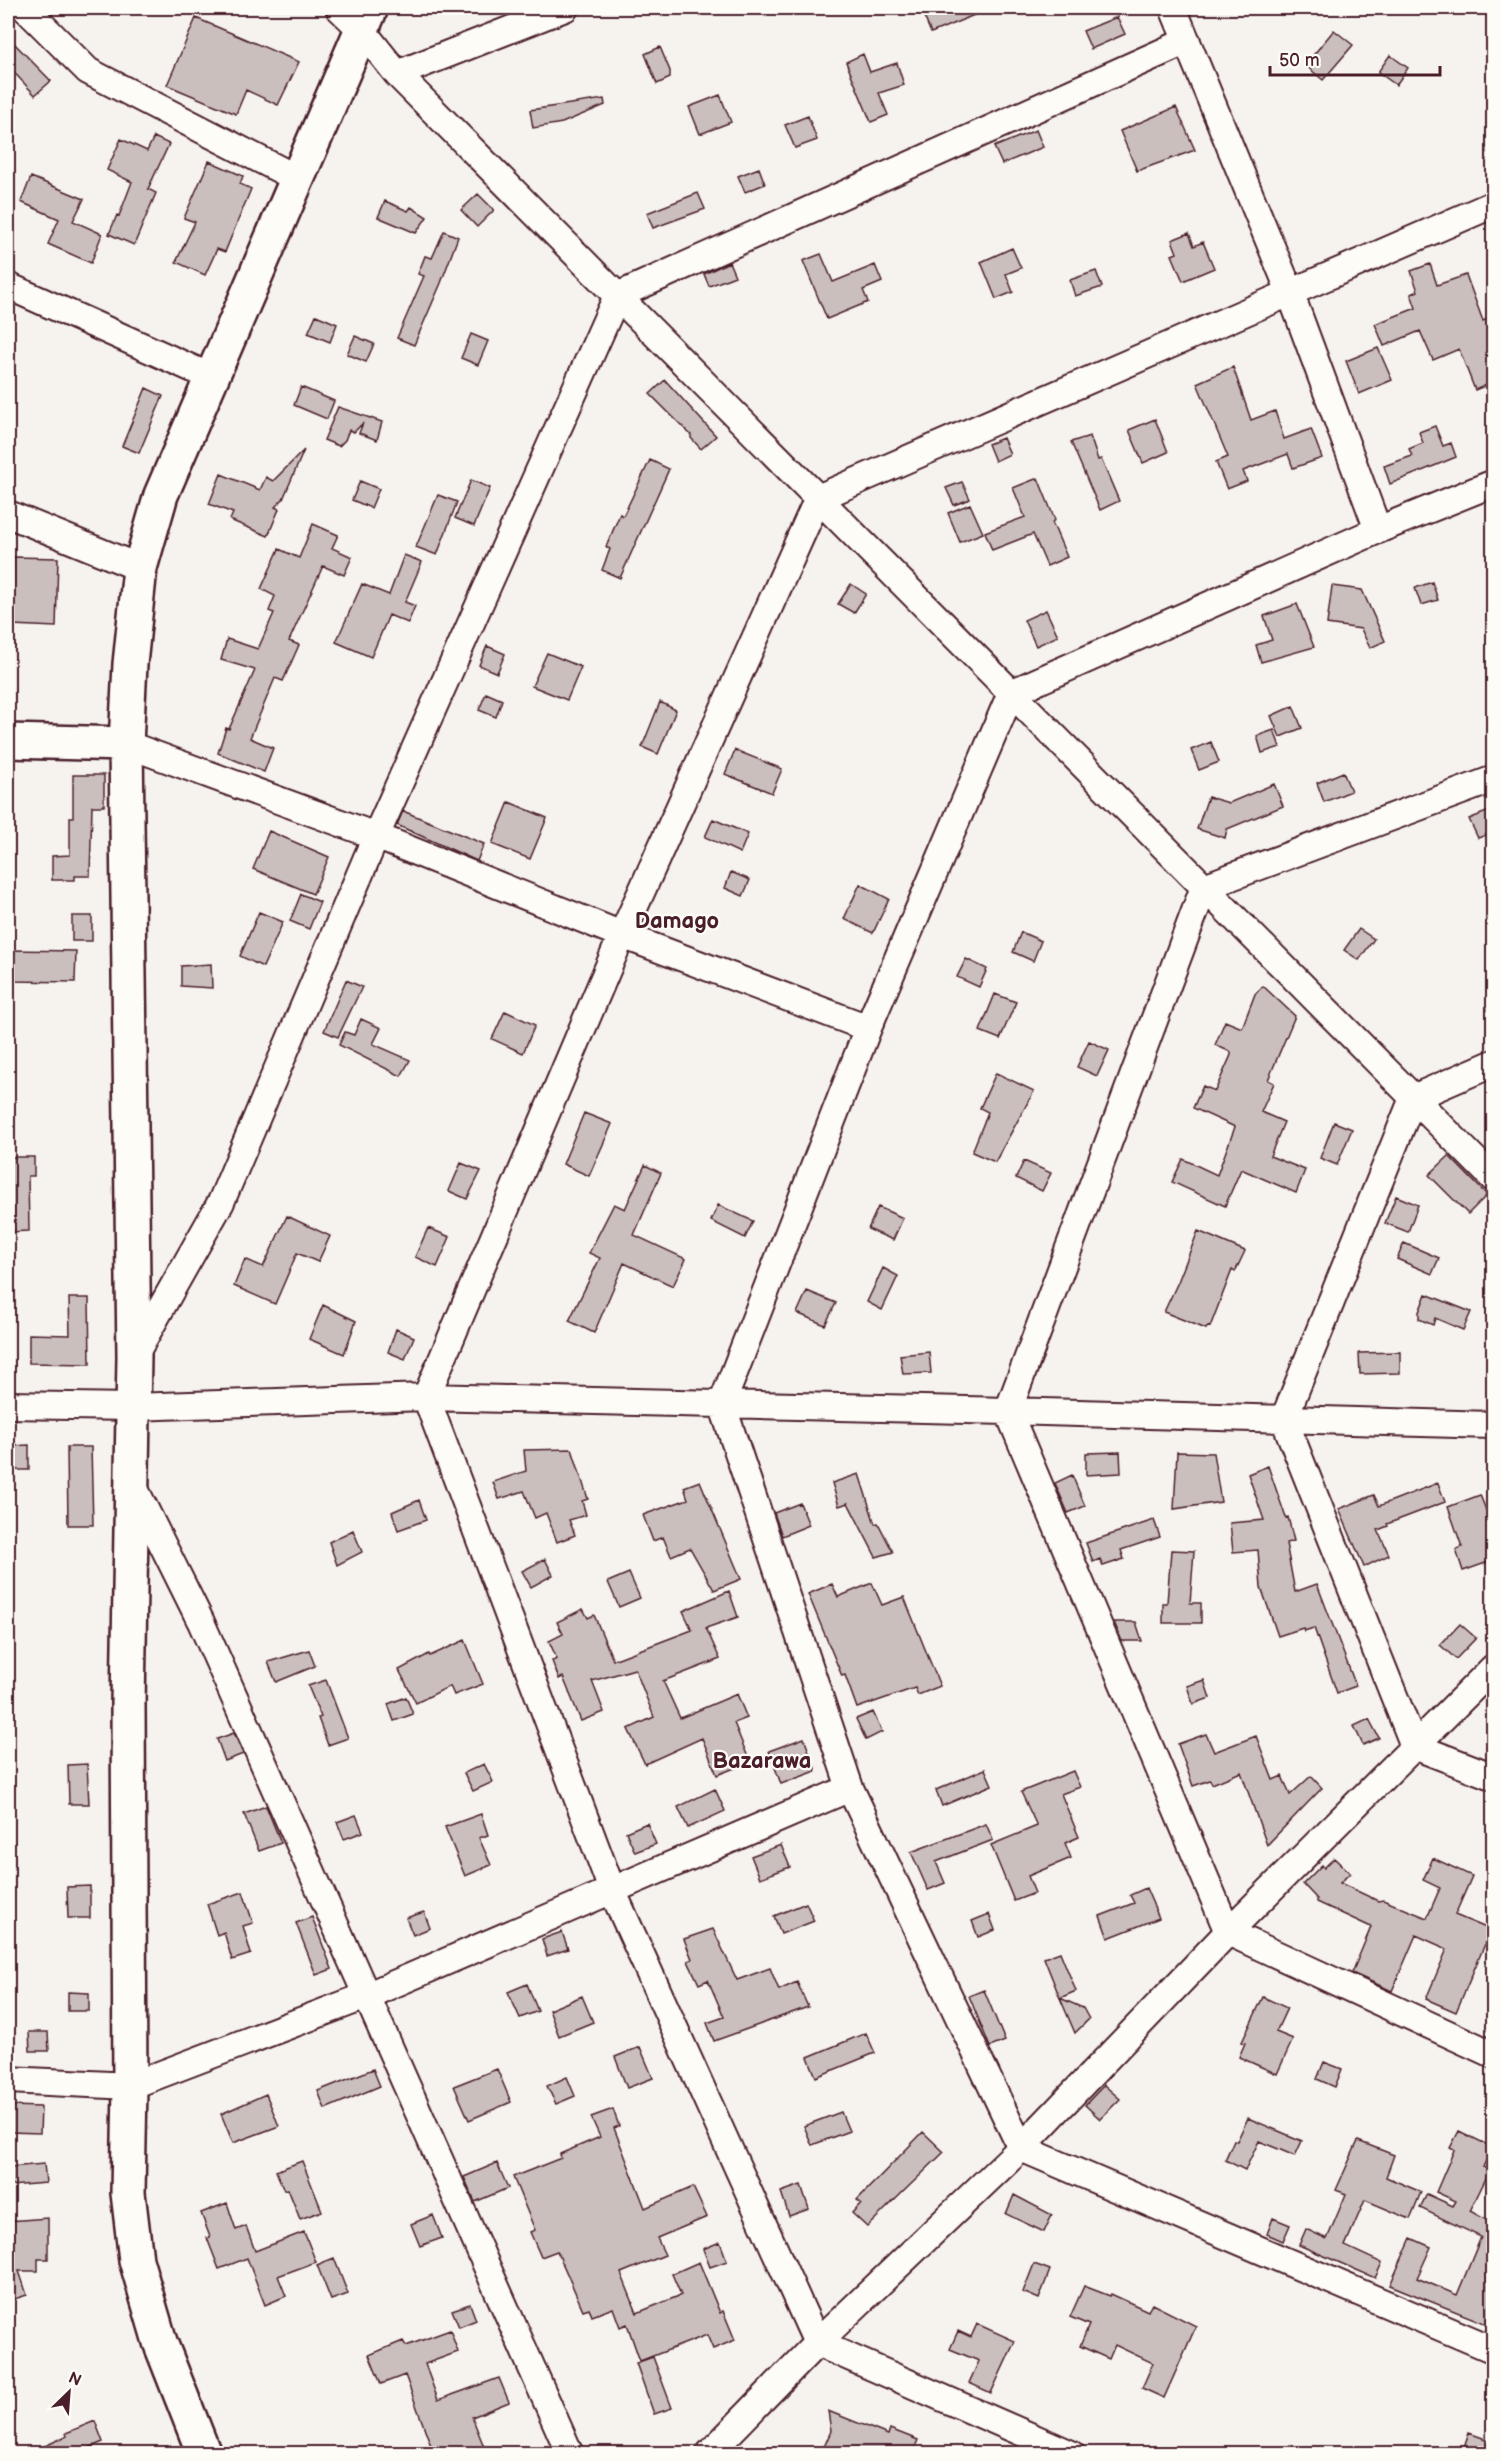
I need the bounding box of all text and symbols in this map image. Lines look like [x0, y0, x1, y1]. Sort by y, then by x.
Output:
scale bar [1270, 39, 1440, 77]
text: 50 m [1279, 50, 1320, 71]
district label: Damago [635, 908, 719, 935]
district label: Bazarawa [713, 1748, 811, 1775]
north arrow [39, 2362, 99, 2422]
text: N [65, 2369, 84, 2391]

